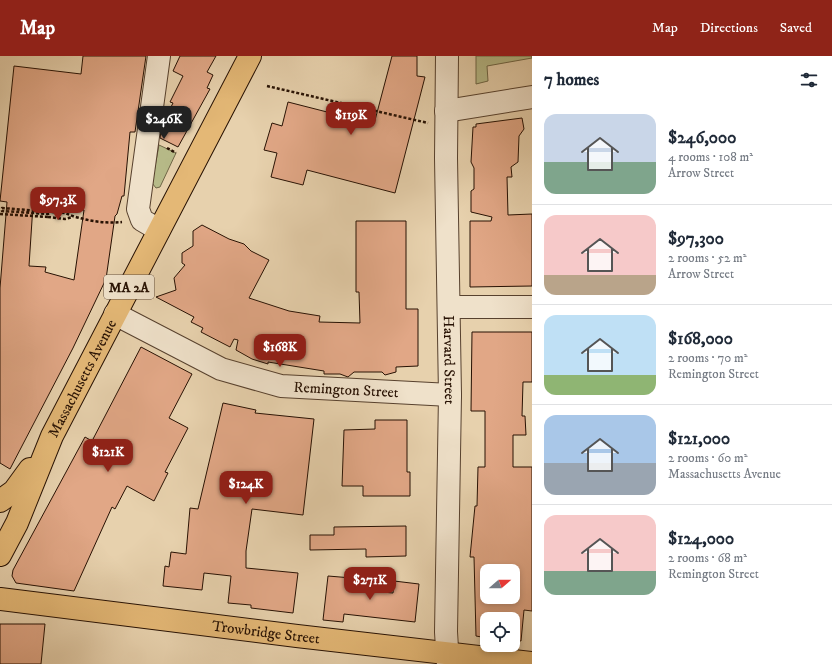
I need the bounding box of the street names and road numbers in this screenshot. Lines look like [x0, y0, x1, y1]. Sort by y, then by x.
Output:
road number: MA 2A [104, 275, 154, 299]
street label: Harvard Street [439, 315, 459, 405]
street label: Massachusetts Avenue [44, 316, 121, 441]
street label: Remington Street [293, 378, 399, 402]
street label: Trowbridge Street [211, 616, 321, 649]

